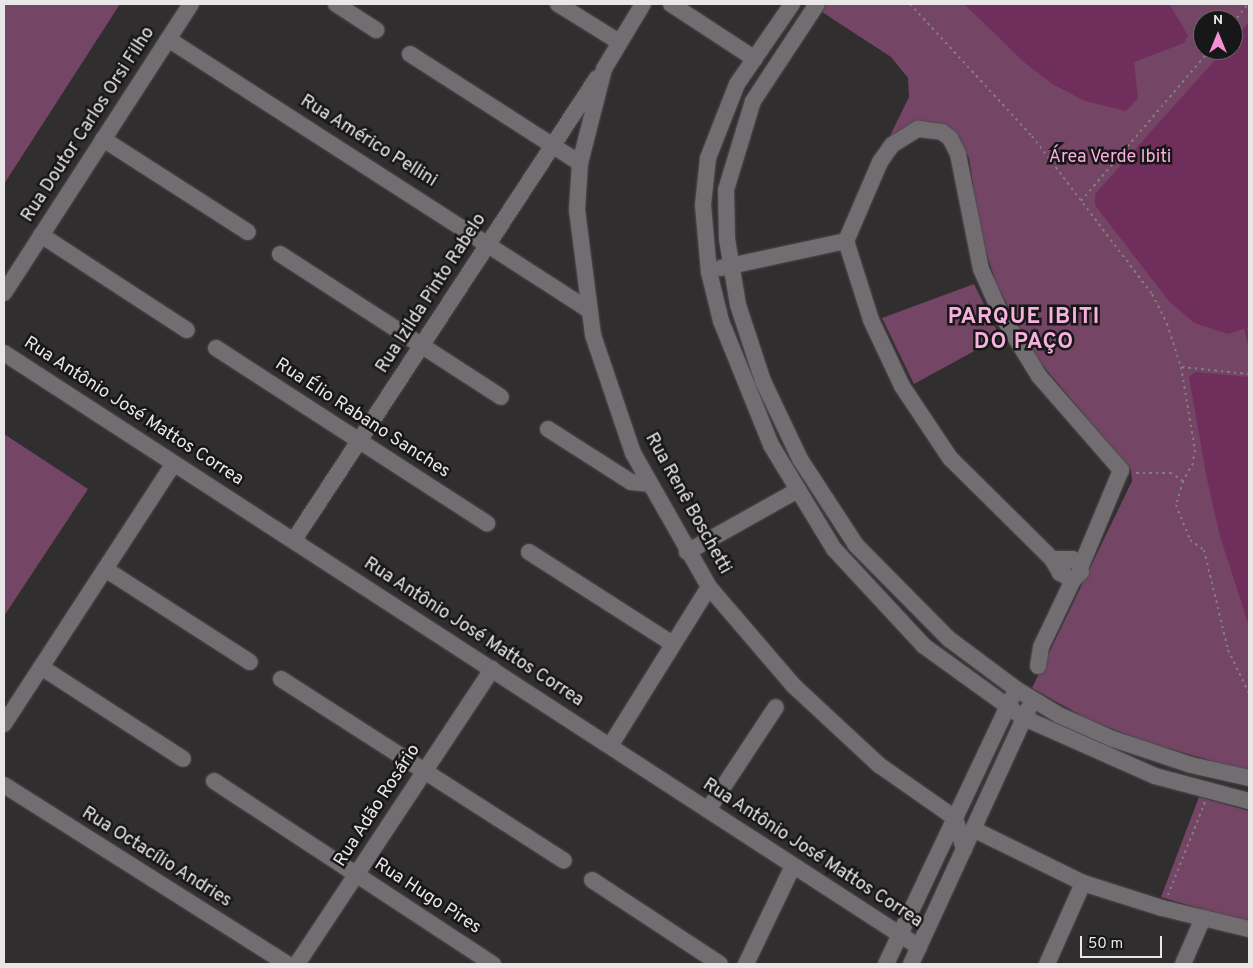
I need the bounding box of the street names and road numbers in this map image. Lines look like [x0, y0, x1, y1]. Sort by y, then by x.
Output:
street label: Rua Doutor Carlos Orsi Filho [18, 23, 160, 227]
street label: Rua Américo Pellini [295, 91, 441, 193]
street label: Rua Izilda Pinto Rabelo [372, 210, 492, 378]
street label: Rua Antônio José Mattos Correa [19, 333, 247, 491]
street label: Rua Élio Rabano Sanches [270, 354, 454, 484]
street label: Rua Renê Boschetti [639, 430, 735, 578]
street label: Rua Antônio José Mattos Correa [359, 554, 587, 712]
street label: Rua Adão Rosário [330, 740, 426, 872]
street label: Rua Antônio José Mattos Correa [698, 775, 926, 933]
street label: Rua Octacílio Andries [77, 803, 235, 913]
street label: Rua Hugo Pires [370, 854, 484, 940]

